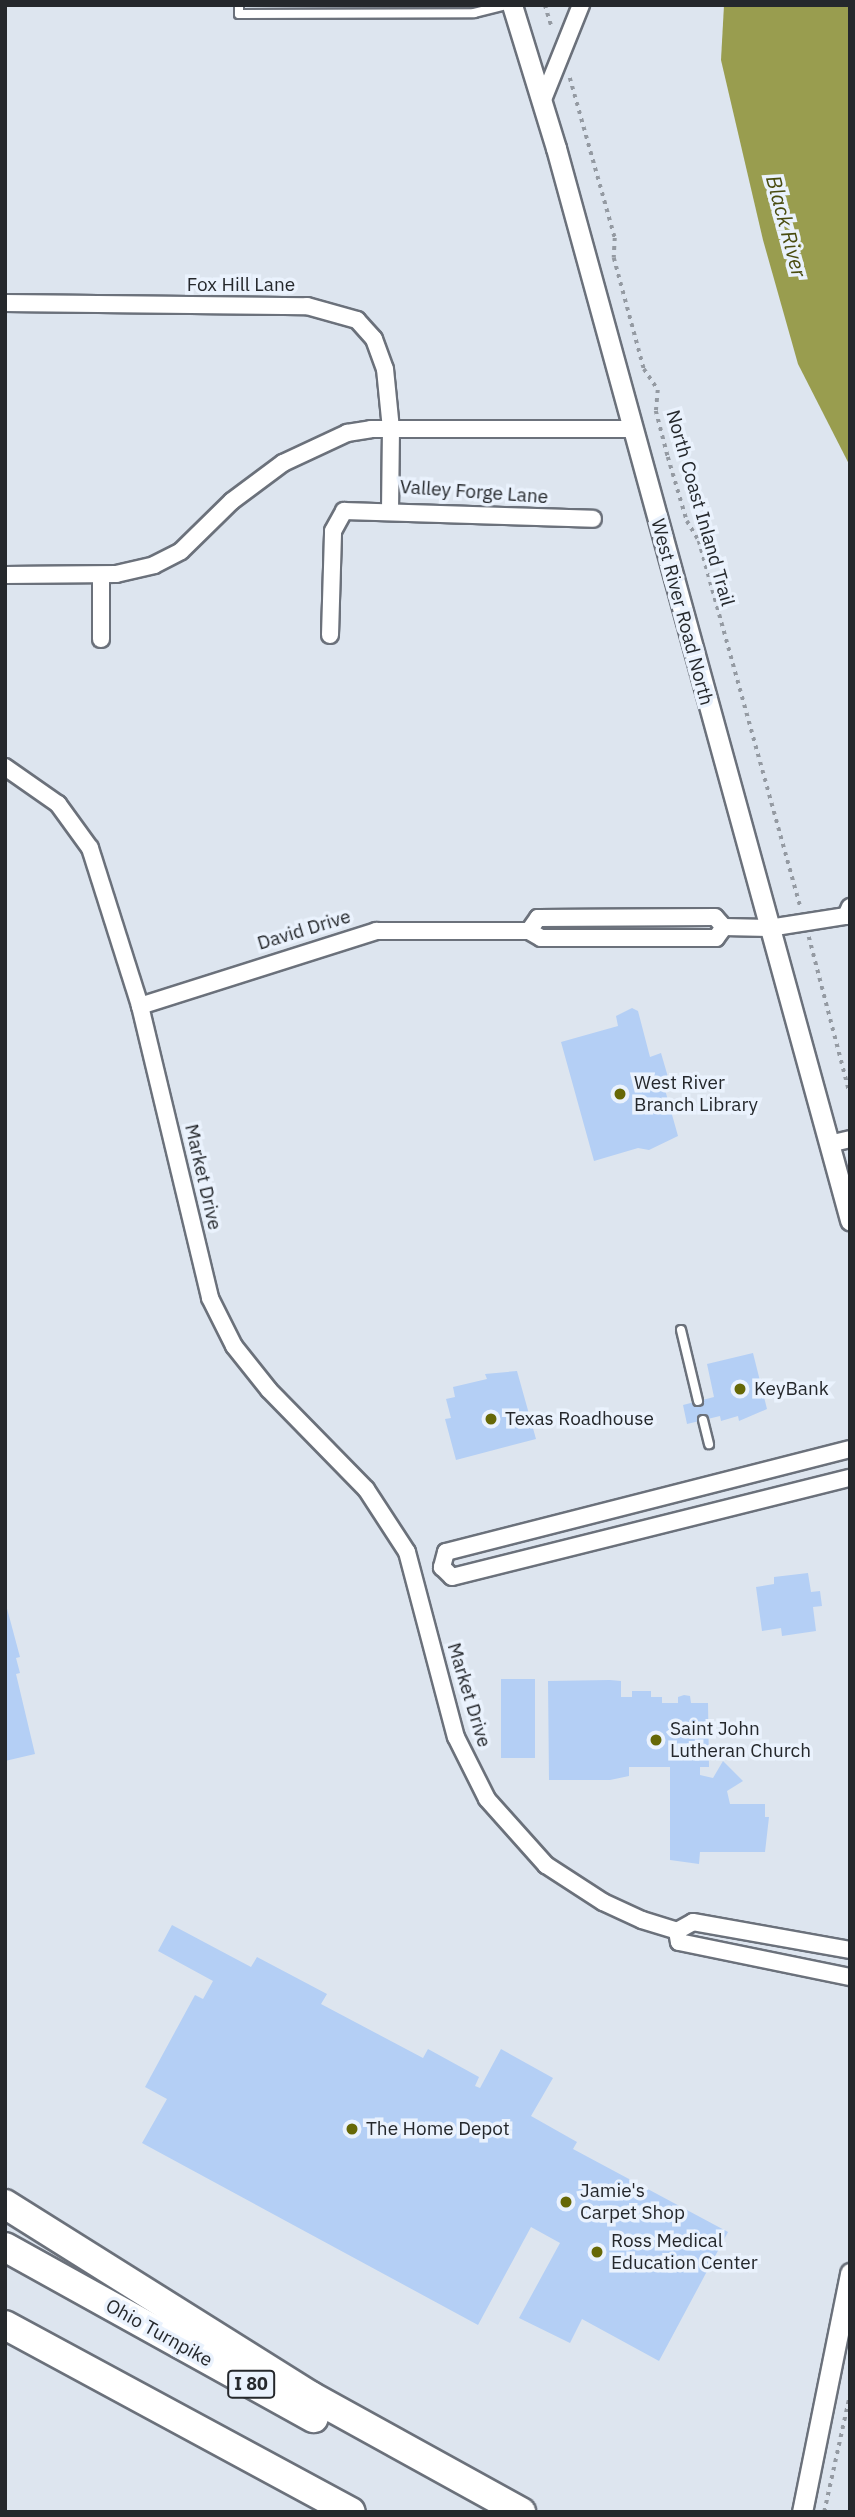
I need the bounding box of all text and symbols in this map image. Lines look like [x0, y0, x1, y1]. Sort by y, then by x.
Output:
water label: Black River [761, 172, 813, 280]
street label: Fox Hill Lane [187, 274, 295, 296]
street label: North Coast Inland Trail [661, 407, 739, 609]
street label: Valley Forge Lane [399, 475, 549, 509]
street label: West River Road North [646, 516, 718, 708]
street label: David Drive [255, 905, 353, 955]
place label: West River Branch Library [634, 1072, 758, 1116]
marker: West River Branch Library [612, 1086, 628, 1102]
street label: Market Drive [180, 1122, 226, 1232]
place label: KeyBank [754, 1378, 829, 1400]
marker: KeyBank [732, 1381, 748, 1397]
place label: Texas Roadhouse [505, 1408, 654, 1430]
marker: Texas Roadhouse [483, 1411, 499, 1427]
street label: Market Drive [442, 1640, 496, 1750]
place label: Saint John Lutheran Church [670, 1718, 811, 1762]
marker: Saint John Lutheran Church [648, 1732, 664, 1748]
place label: The Home Depot [366, 2118, 510, 2140]
marker: The Home Depot [344, 2121, 360, 2137]
place label: Jamie's Carpet Shop [580, 2180, 685, 2224]
marker: Jamie's Carpet Shop [558, 2194, 574, 2210]
place label: Ross Medical Education Center [611, 2230, 758, 2274]
marker: Ross Medical Education Center [589, 2244, 605, 2260]
street label: Ohio Turnpike [102, 2294, 216, 2372]
road number: I 80 [226, 2370, 276, 2398]

